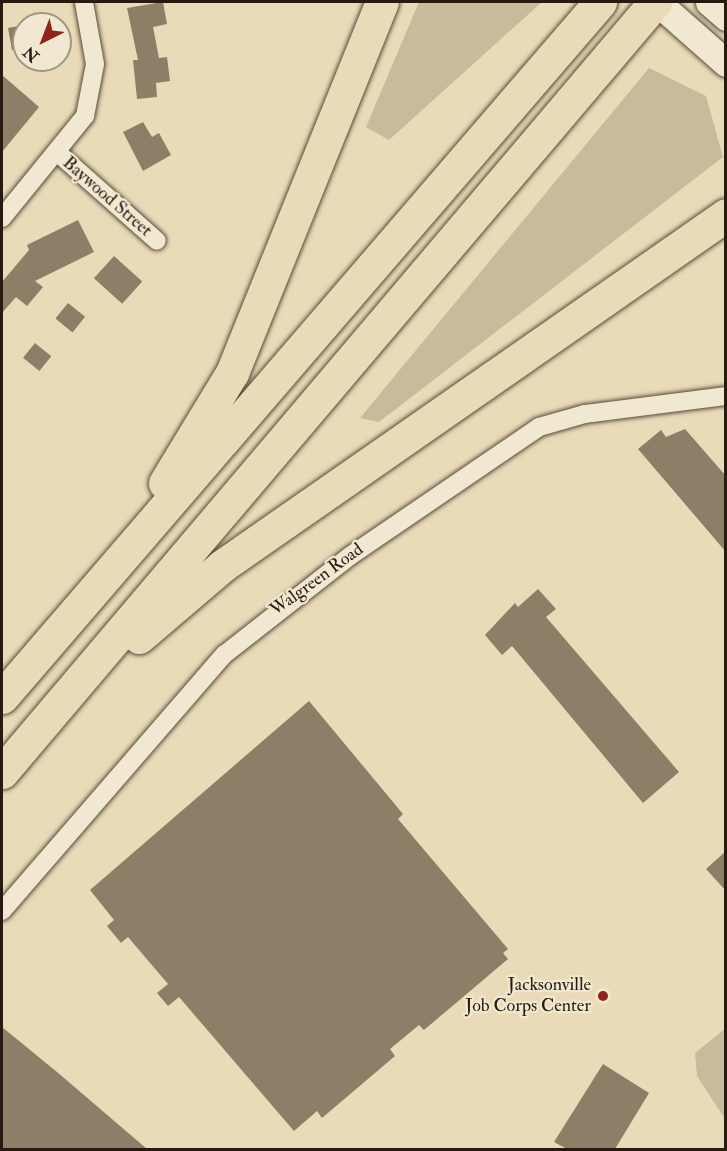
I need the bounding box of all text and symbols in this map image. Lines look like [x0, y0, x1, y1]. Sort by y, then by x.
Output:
north arrow [12, 12, 72, 72]
text: N [19, 42, 43, 66]
street label: Baywood Street [58, 152, 156, 242]
street label: Walgreen Road [266, 539, 368, 621]
place label: Jacksonville Job Corps Center [465, 975, 591, 1018]
marker: Jacksonville Job Corps Center [596, 989, 610, 1003]

